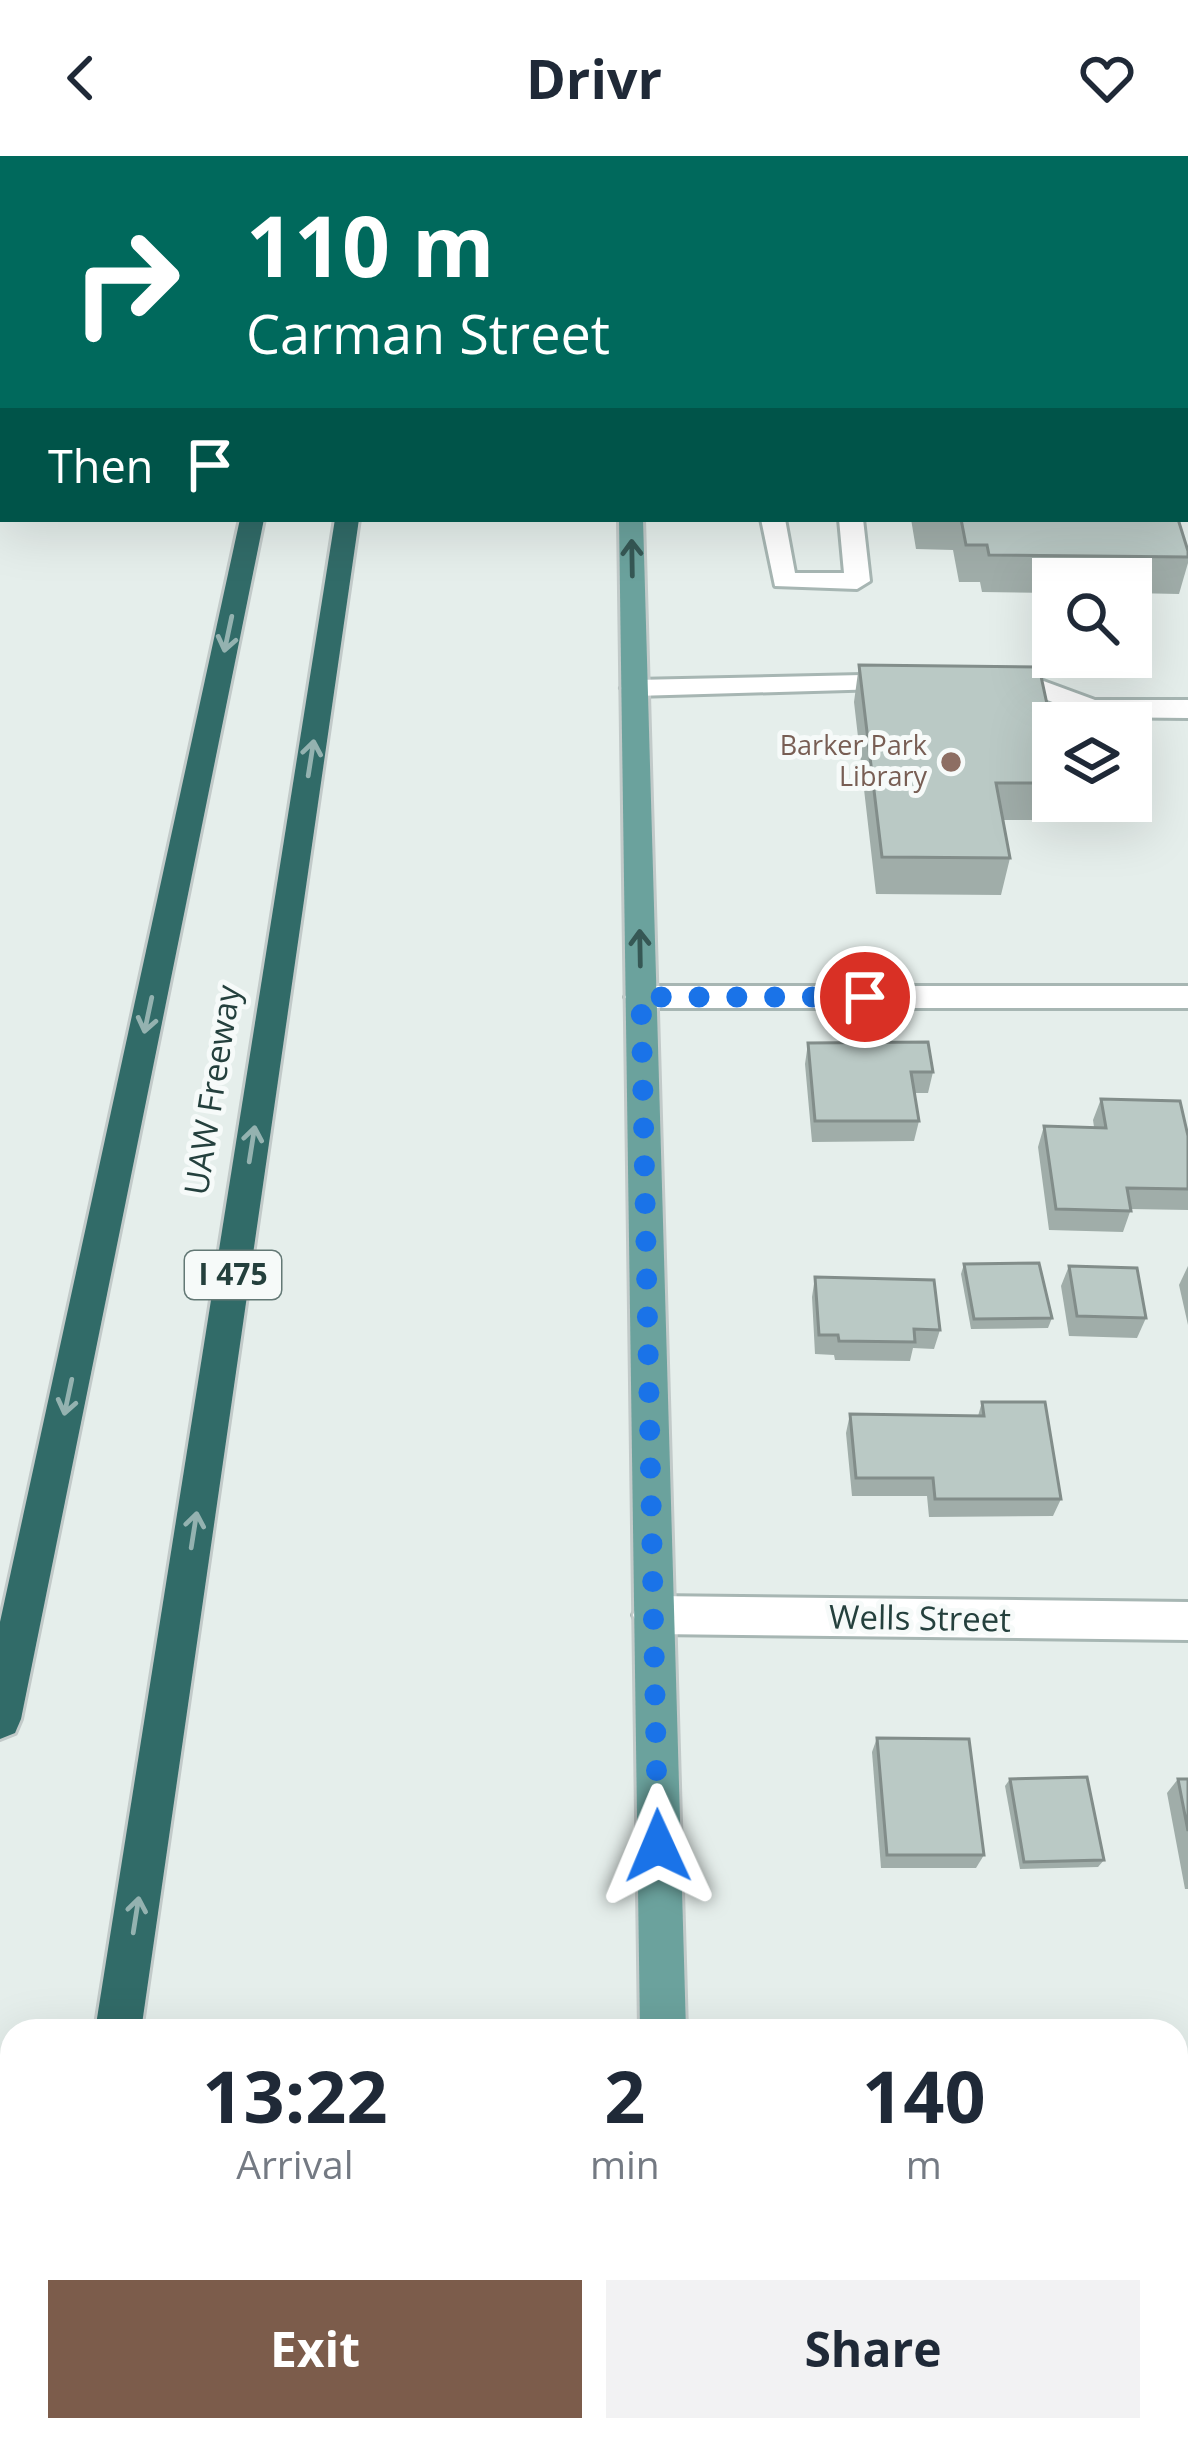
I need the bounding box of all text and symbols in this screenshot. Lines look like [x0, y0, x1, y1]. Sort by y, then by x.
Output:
text: Drivr [526, 41, 662, 115]
icon: back [48, 45, 114, 111]
icon: heart [1074, 45, 1140, 111]
text: 110 m [246, 187, 494, 302]
icon: right [48, 204, 204, 360]
text: Carman Street [246, 296, 610, 370]
icon: arrive [177, 432, 243, 498]
text: Then [48, 435, 153, 496]
one-way arrow [620, 539, 643, 578]
map controls [1032, 558, 1152, 822]
button: search [1032, 558, 1152, 678]
one-way arrow [216, 613, 238, 652]
button: layers [1032, 702, 1152, 822]
place label: Barker Park Library [780, 726, 927, 794]
one-way arrow [300, 740, 323, 779]
marker: Barker Park Library [938, 749, 964, 775]
one-way arrow [628, 929, 651, 968]
pin [814, 946, 916, 1048]
icon: arrive [832, 964, 898, 1030]
street label: UAW Freeway [173, 981, 250, 1198]
one-way arrow [136, 995, 158, 1034]
one-way arrow [242, 1125, 265, 1164]
road number: I 475 [185, 1251, 281, 1299]
one-way arrow [55, 1377, 78, 1415]
one-way arrow [183, 1511, 206, 1550]
street label: Wells Street [829, 1593, 1011, 1642]
position arrow [595, 1783, 721, 1909]
one-way arrow [125, 1897, 148, 1936]
text: 13:22 [202, 2046, 388, 2144]
text: 2 [604, 2046, 645, 2144]
text: 140 [862, 2046, 986, 2144]
text: Arrival [236, 2137, 354, 2190]
text: min [590, 2137, 660, 2190]
text: m [906, 2137, 942, 2190]
button: Exit [48, 2280, 582, 2418]
button: Share [606, 2280, 1140, 2418]

